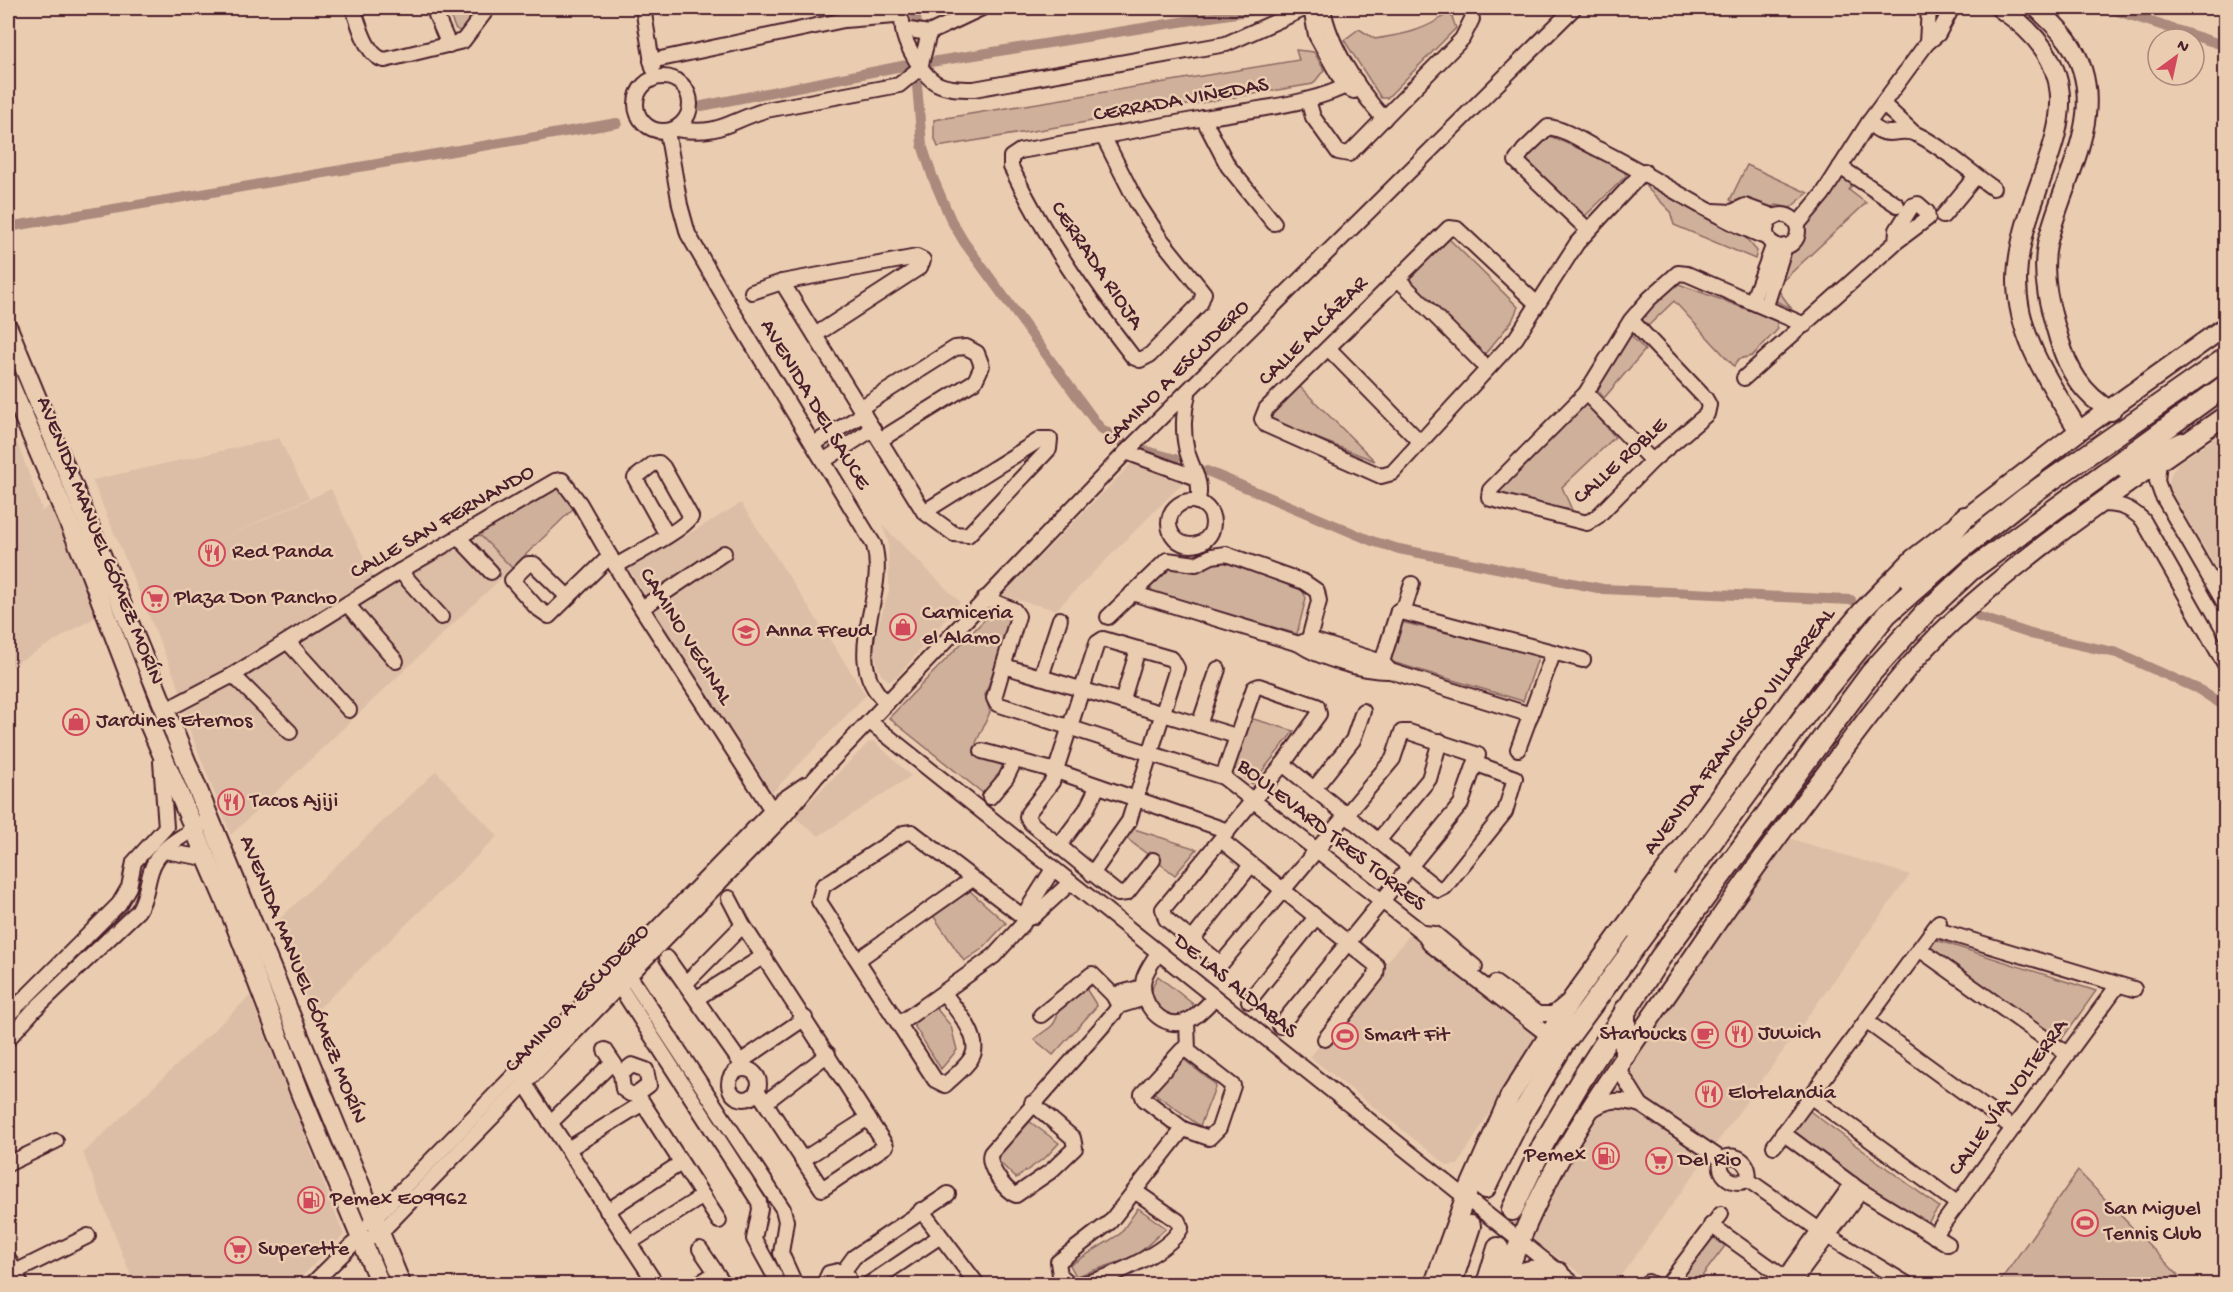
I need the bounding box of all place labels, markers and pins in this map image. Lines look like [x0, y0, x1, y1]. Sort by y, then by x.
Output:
restaurant icon: Red Panda [197, 538, 227, 568]
place label: Red Panda [232, 540, 334, 566]
supermarket icon: Plaza Don Pancho [140, 584, 170, 614]
place label: Plaza Don Pancho [173, 586, 337, 612]
place label: Carniceria el Alamo [922, 601, 1014, 652]
shop icon: Carniceria el Alamo [888, 612, 918, 642]
school or university icon: Anna Freud [731, 617, 761, 647]
place label: Anna Freud [766, 619, 873, 645]
shop icon: Jardines Eternos [61, 707, 91, 737]
place label: Jardines Eternos [96, 709, 253, 735]
restaurant icon: Tacos Ajiji [216, 787, 246, 817]
place label: Tacos Ajiji [248, 789, 338, 815]
restaurant icon: Juwich [1724, 1019, 1754, 1049]
cafe icon: Starbucks [1690, 1020, 1720, 1050]
sports icon: Smart Fit [1330, 1021, 1360, 1051]
place label: Juwich [1758, 1021, 1821, 1047]
place label: Starbucks [1599, 1022, 1687, 1048]
place label: Smart Fit [1364, 1023, 1451, 1049]
restaurant icon: Elotelandia [1694, 1079, 1724, 1109]
place label: Elotelandia [1728, 1081, 1836, 1107]
fuel station icon: Pemex [1591, 1141, 1621, 1171]
place label: Pemex [1523, 1143, 1586, 1169]
supermarket icon: Del Rio [1644, 1146, 1674, 1176]
place label: Del Rio [1676, 1148, 1741, 1174]
fuel station icon: Pemex E09962 [296, 1185, 326, 1215]
place label: Pemex E09962 [329, 1187, 468, 1213]
place label: San Miguel Tennis Club [2102, 1197, 2202, 1248]
sports icon: San Miguel Tennis Club [2070, 1208, 2100, 1238]
supermarket icon: Superette [223, 1235, 253, 1265]
place label: Superette [258, 1237, 350, 1263]

